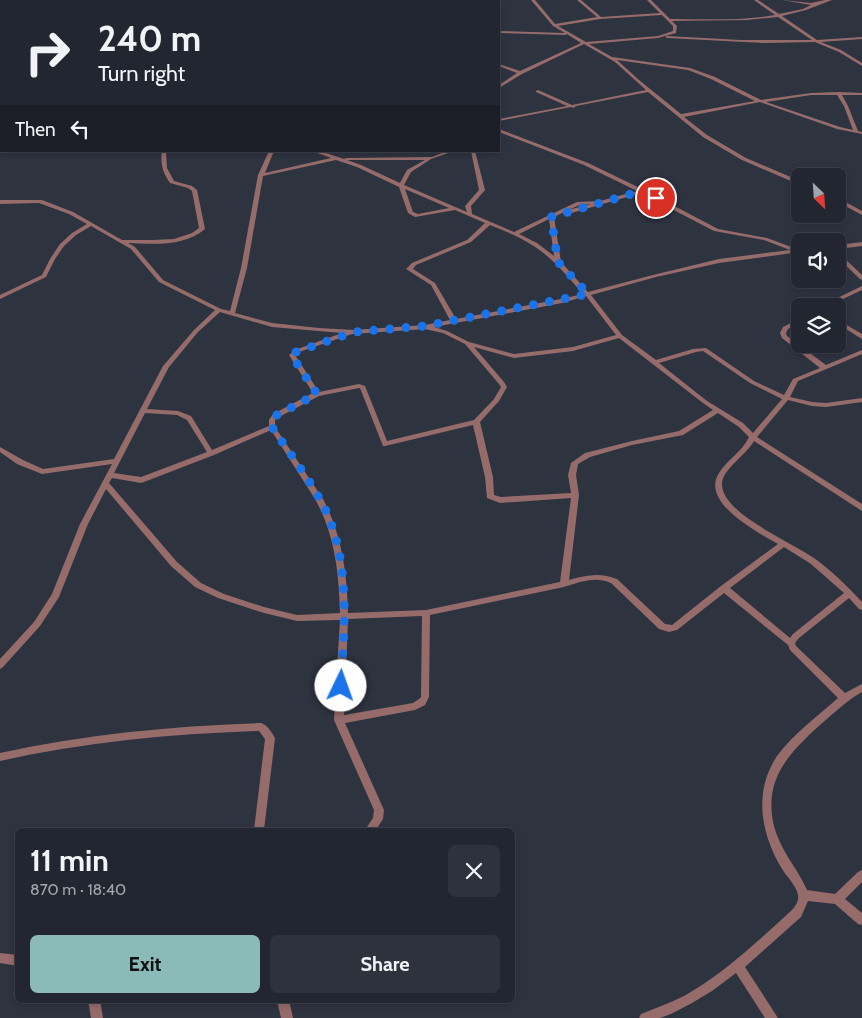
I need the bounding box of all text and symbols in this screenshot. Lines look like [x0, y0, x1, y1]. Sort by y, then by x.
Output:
text: 240 m [98, 17, 201, 60]
icon: right [15, 20, 80, 85]
text: Turn right [98, 60, 185, 87]
icon: left [66, 115, 94, 143]
text: Then [15, 118, 56, 141]
north arrow [791, 168, 846, 222]
map controls [791, 168, 846, 353]
pin [635, 177, 677, 219]
icon: arrive [642, 184, 670, 212]
button: sound [791, 233, 846, 288]
button: layers [791, 298, 846, 353]
position arrow [314, 659, 366, 711]
text: 11 min [30, 842, 109, 879]
button: close [448, 845, 500, 897]
text: 870 m · 18:40 [30, 880, 126, 899]
button: Exit [30, 935, 260, 993]
button: Share [270, 935, 500, 993]

